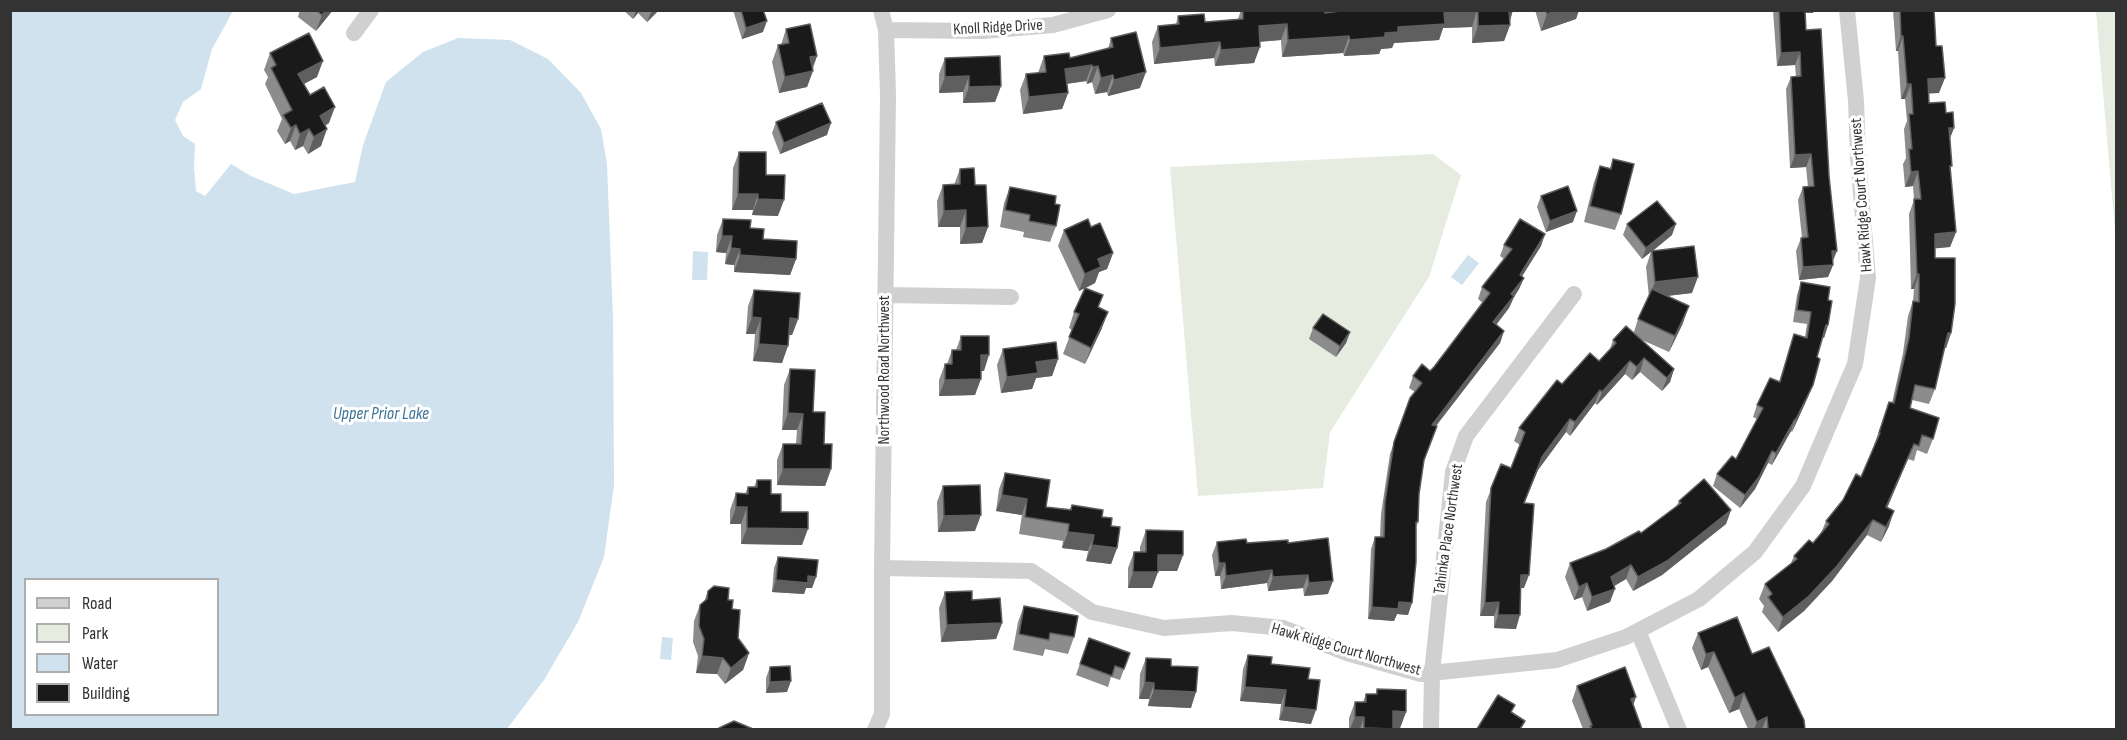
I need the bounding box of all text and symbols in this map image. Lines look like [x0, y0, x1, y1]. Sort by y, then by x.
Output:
street label: Knoll Ridge Drive [953, 16, 1043, 40]
street label: Hawk Ridge Court Northwest [1847, 117, 1877, 273]
street label: Northwood Road Northwest [875, 295, 895, 445]
water label: Upper Prior Lake [333, 403, 429, 425]
street label: Tahinka Place Northwest [1430, 463, 1468, 595]
legend [24, 578, 219, 716]
text: Road [82, 593, 112, 614]
street label: Hawk Ridge Court Northwest [1269, 619, 1423, 681]
text: Park [82, 623, 108, 644]
text: Water [82, 653, 118, 674]
text: Building [82, 683, 130, 704]

